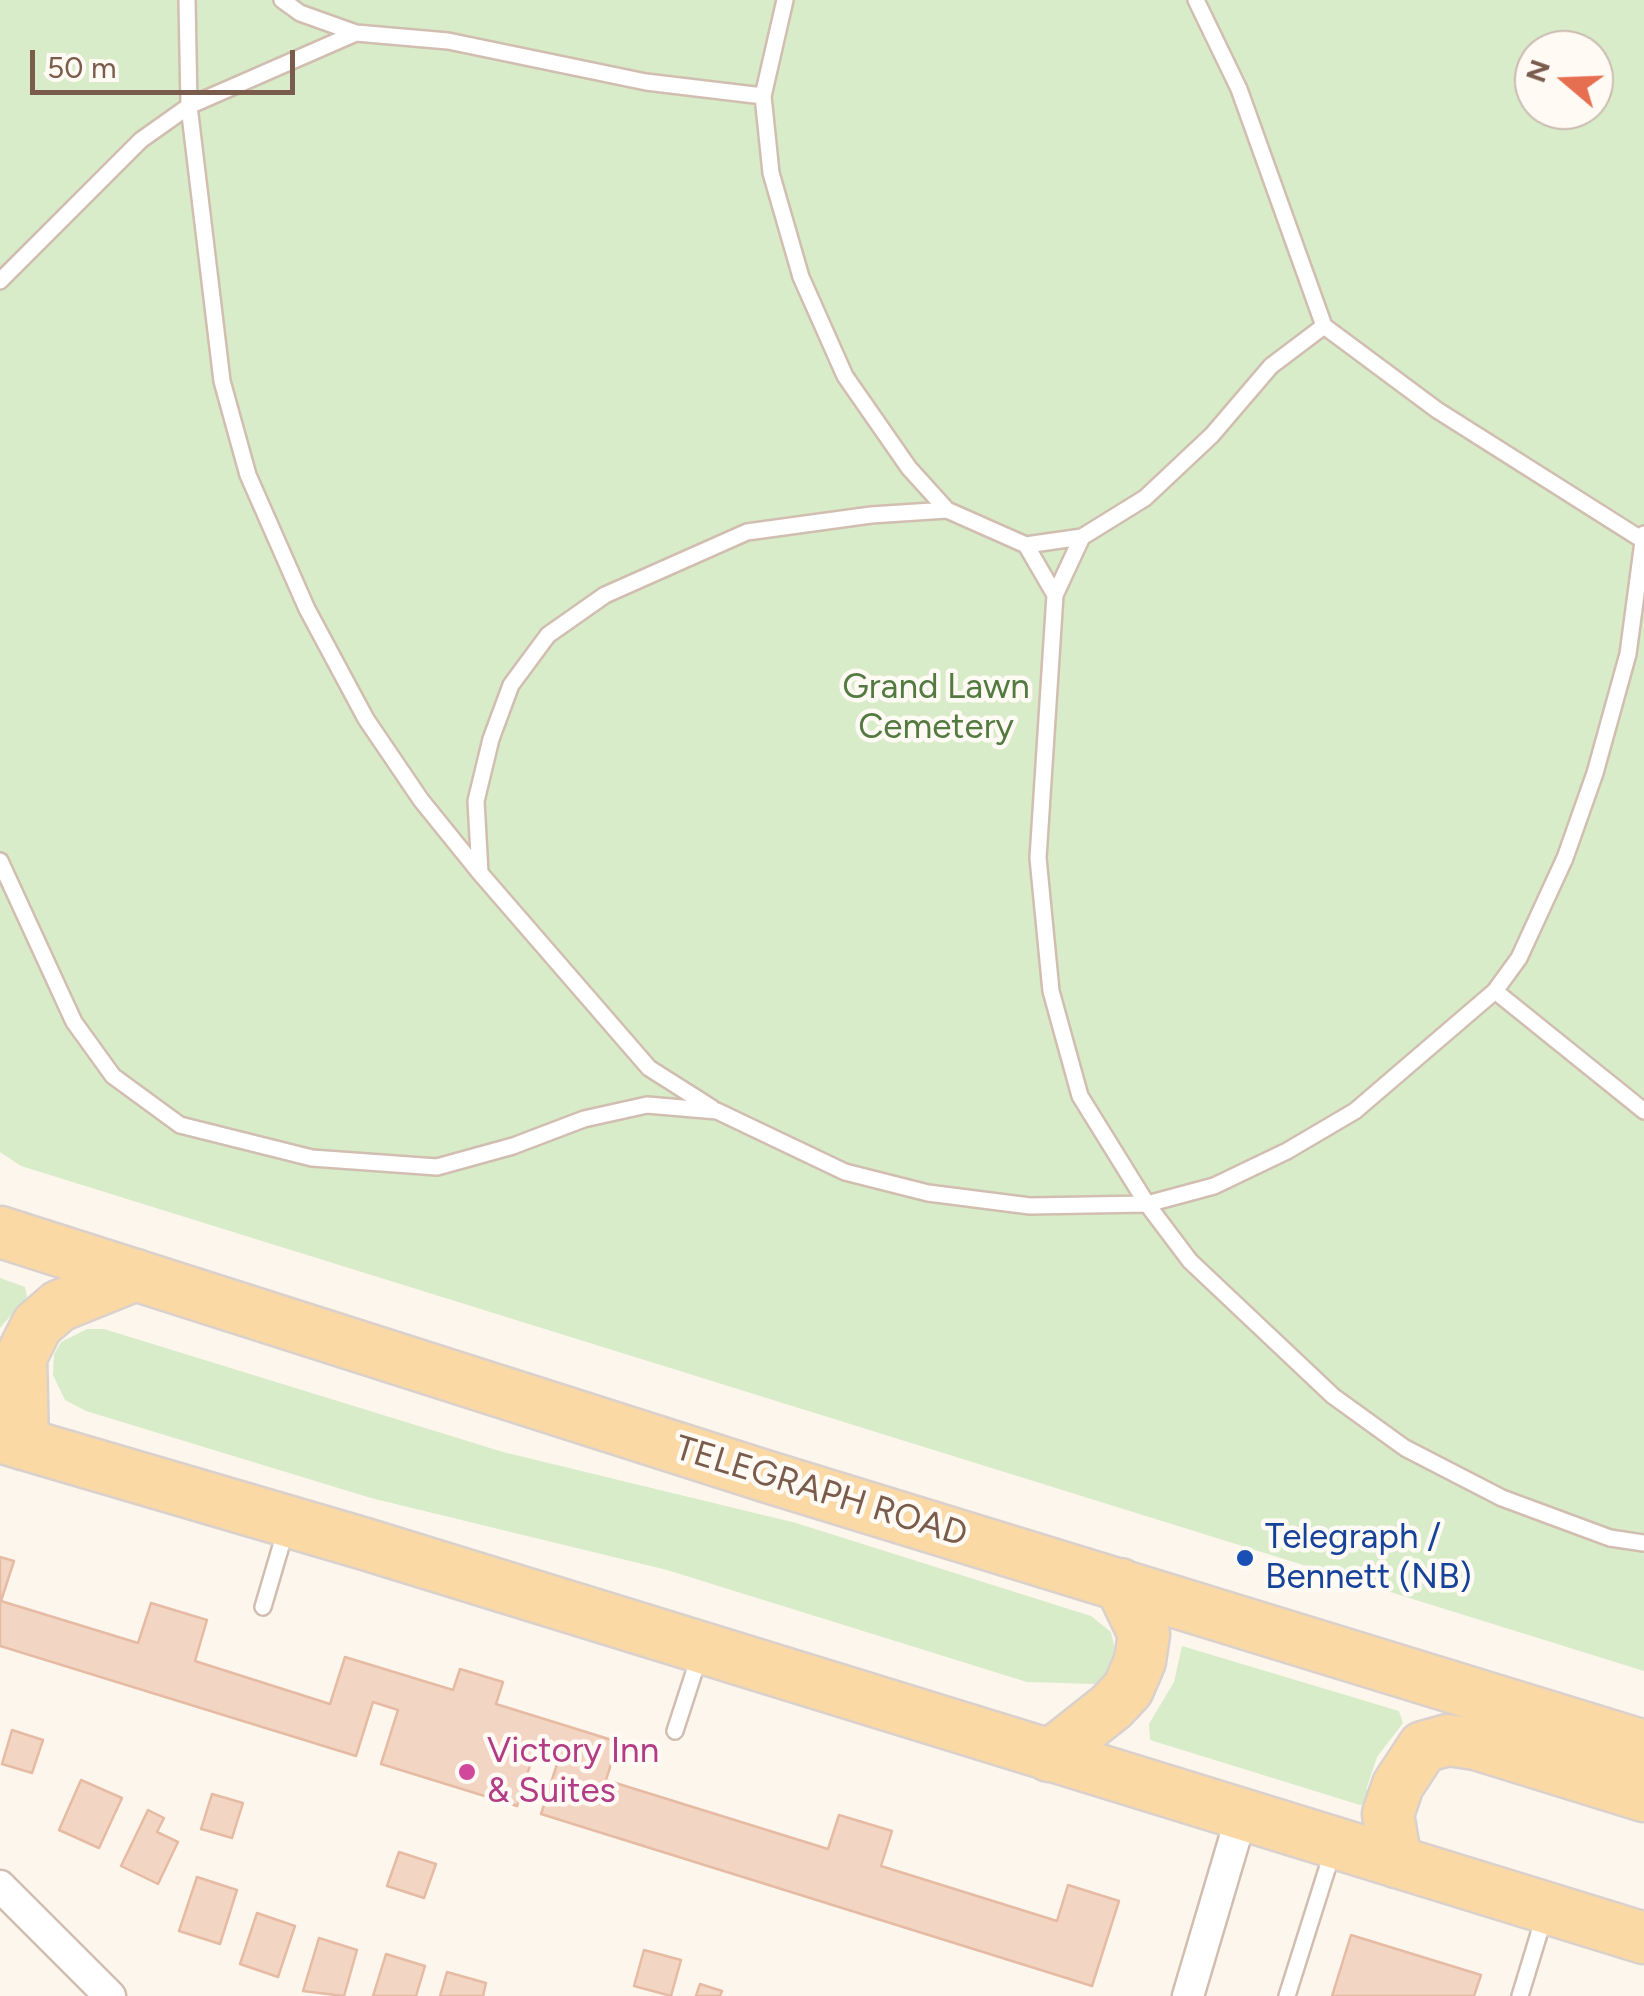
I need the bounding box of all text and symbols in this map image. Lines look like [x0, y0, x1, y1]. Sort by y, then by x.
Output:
scale bar [35, 30, 300, 92]
north arrow [1514, 30, 1614, 130]
text: 50 m [47, 49, 116, 86]
text: N [1518, 55, 1557, 87]
park label: Grand Lawn Cemetery [842, 667, 1030, 749]
street label: TELEGRAPH ROAD [670, 1428, 972, 1556]
place label: Telegraph / Bennett (NB) [1265, 1517, 1472, 1599]
marker: Telegraph / Bennett (NB) [1234, 1547, 1256, 1569]
place label: Victory Inn & Suites [487, 1731, 659, 1813]
marker: Victory Inn & Suites [456, 1761, 478, 1783]

